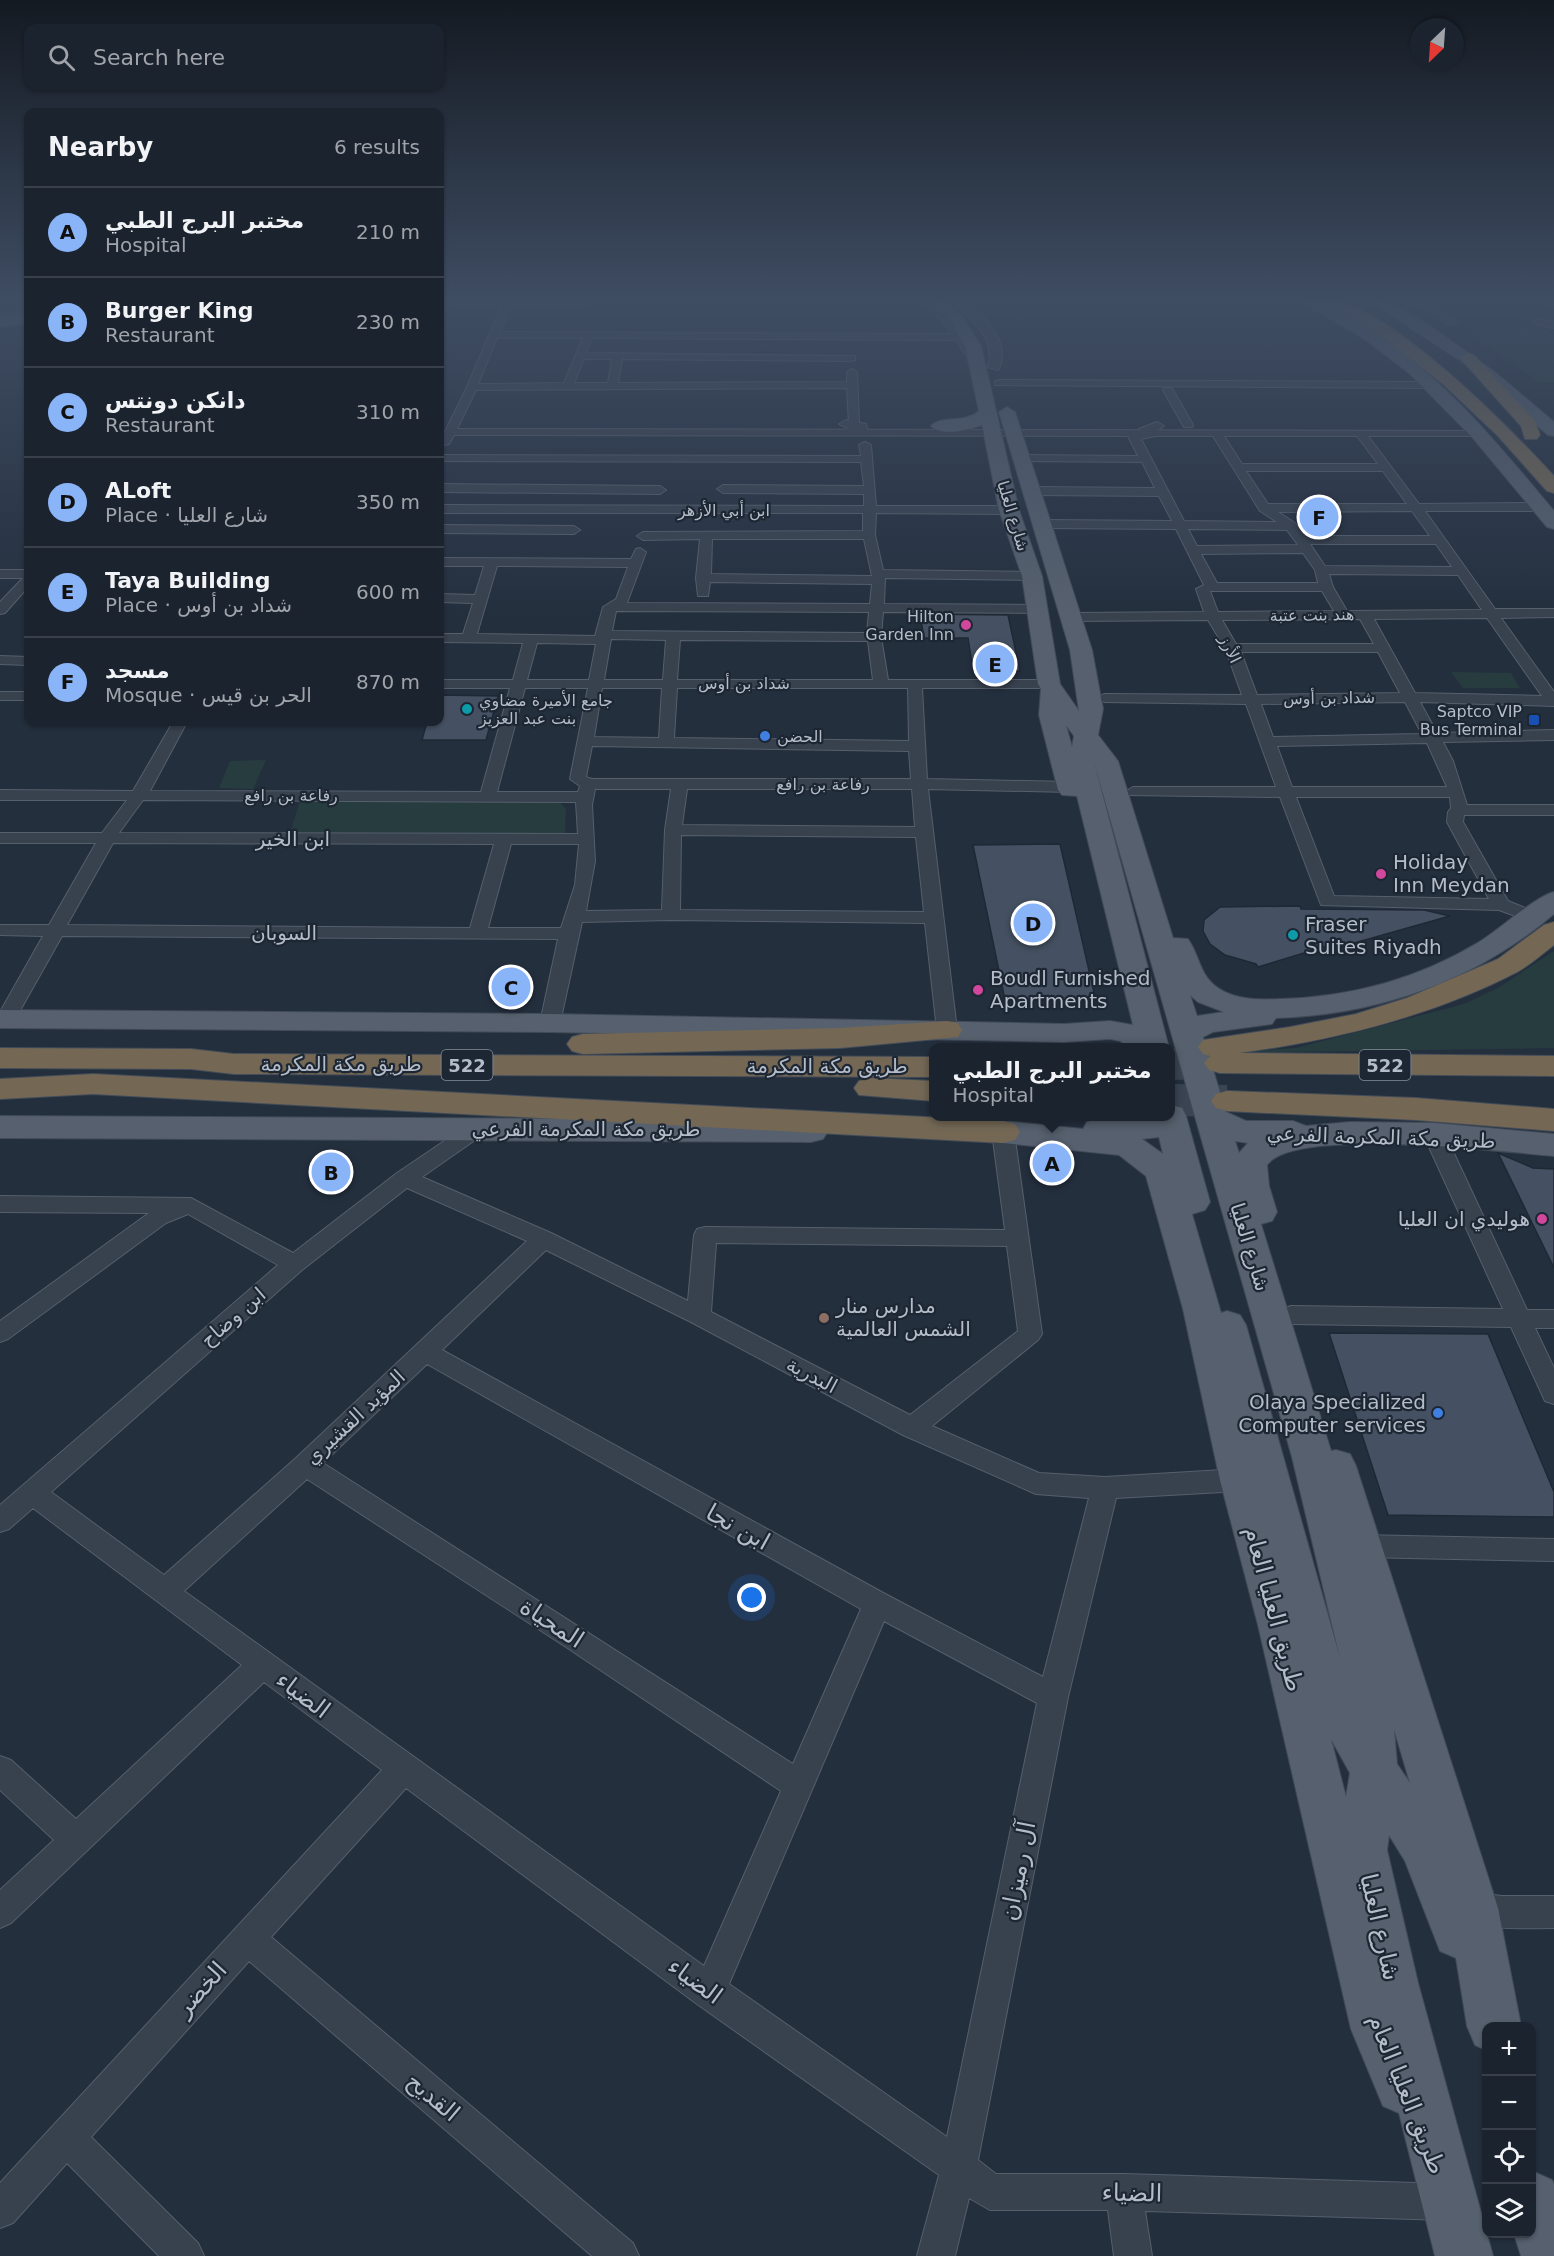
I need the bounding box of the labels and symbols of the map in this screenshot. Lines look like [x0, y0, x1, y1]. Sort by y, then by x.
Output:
north arrow [1410, 18, 1464, 72]
street label: شارع العليا [992, 478, 1033, 554]
pin: F [1300, 494, 1338, 540]
street label: ابن أبي الأزهر [677, 500, 770, 521]
street label: هند بنت عتبة [1270, 605, 1354, 625]
place label: Hilton Garden Inn [865, 607, 954, 644]
marker: Hilton Garden Inn [959, 618, 973, 632]
street label: الأرز [1214, 630, 1246, 667]
pin: E [976, 642, 1014, 686]
street label: شداد بن أوس [698, 673, 790, 694]
street label: شداد بن أوس [1283, 687, 1375, 709]
place label: جامع الأميرة مضاوي بنت عبد العزيز [478, 690, 613, 729]
marker: جامع الأميرة مضاوي بنت عبد العزيز [460, 702, 474, 716]
place label: Saptco VIP Bus Terminal [1420, 702, 1522, 739]
marker: Saptco VIP Bus Terminal [1527, 713, 1541, 727]
place label: الحضن [777, 727, 823, 747]
marker: الحضن [758, 729, 772, 743]
street label: رفاعة بن رافع [776, 775, 870, 795]
street label: رفاعة بن رافع [244, 786, 338, 806]
street label: ابن الخير [255, 827, 330, 851]
place label: Holiday Inn Meydan [1393, 850, 1510, 897]
marker: Holiday Inn Meydan [1374, 867, 1388, 881]
pin: D [1014, 900, 1052, 946]
place label: Fraser Suites Riyadh [1305, 912, 1442, 959]
street label: السوبان [251, 921, 317, 945]
marker: Fraser Suites Riyadh [1286, 928, 1300, 942]
pin: C [492, 964, 530, 1010]
place label: Boudl Furnished Apartments [990, 966, 1151, 1013]
marker: Boudl Furnished Apartments [971, 983, 985, 997]
road number: 522 [442, 1050, 492, 1080]
road number: 522 [1360, 1050, 1410, 1080]
street label: طريق مكة المكرمة [260, 1052, 422, 1076]
street label: طريق مكة المكرمة [746, 1054, 908, 1078]
street label: طريق مكة المكرمة الفرعي [472, 1117, 700, 1142]
street label: طريق مكة المكرمة الفرعي [1266, 1121, 1496, 1154]
pin: A [1032, 1140, 1072, 1186]
pin: B [312, 1150, 350, 1194]
street label: شارع العليا [1225, 1200, 1275, 1294]
place label: هوليدي ان العليا [1398, 1207, 1530, 1232]
marker: هوليدي ان العليا [1535, 1212, 1549, 1226]
street label: ابن وضاح [196, 1282, 270, 1352]
place label: مدارس منار الشمس العالمية [835, 1294, 971, 1341]
marker: مدارس منار الشمس العالمية [817, 1311, 831, 1325]
street label: البدرية [782, 1352, 842, 1398]
street label: المؤيد القشيري [300, 1364, 411, 1470]
place label: Olaya Specialized Computer services [1238, 1390, 1426, 1437]
marker: Olaya Specialized Computer services [1431, 1406, 1445, 1420]
street label: ابن نجا [701, 1498, 775, 1556]
street label: طريق العليا العام [1238, 1523, 1310, 1695]
your location [737, 1583, 766, 1612]
street label: المحياة [515, 1592, 589, 1654]
street label: الضياء [270, 1666, 336, 1724]
street label: آل رميزان [994, 1817, 1042, 1923]
street label: شارع العليا [1354, 1871, 1406, 1983]
street label: الضياء [662, 1952, 728, 2010]
street label: الخضر [169, 1956, 233, 2023]
street label: طريق العليا العام [1362, 2010, 1452, 2178]
street label: القديح [401, 2067, 465, 2127]
street label: الضياء [1101, 2178, 1163, 2208]

